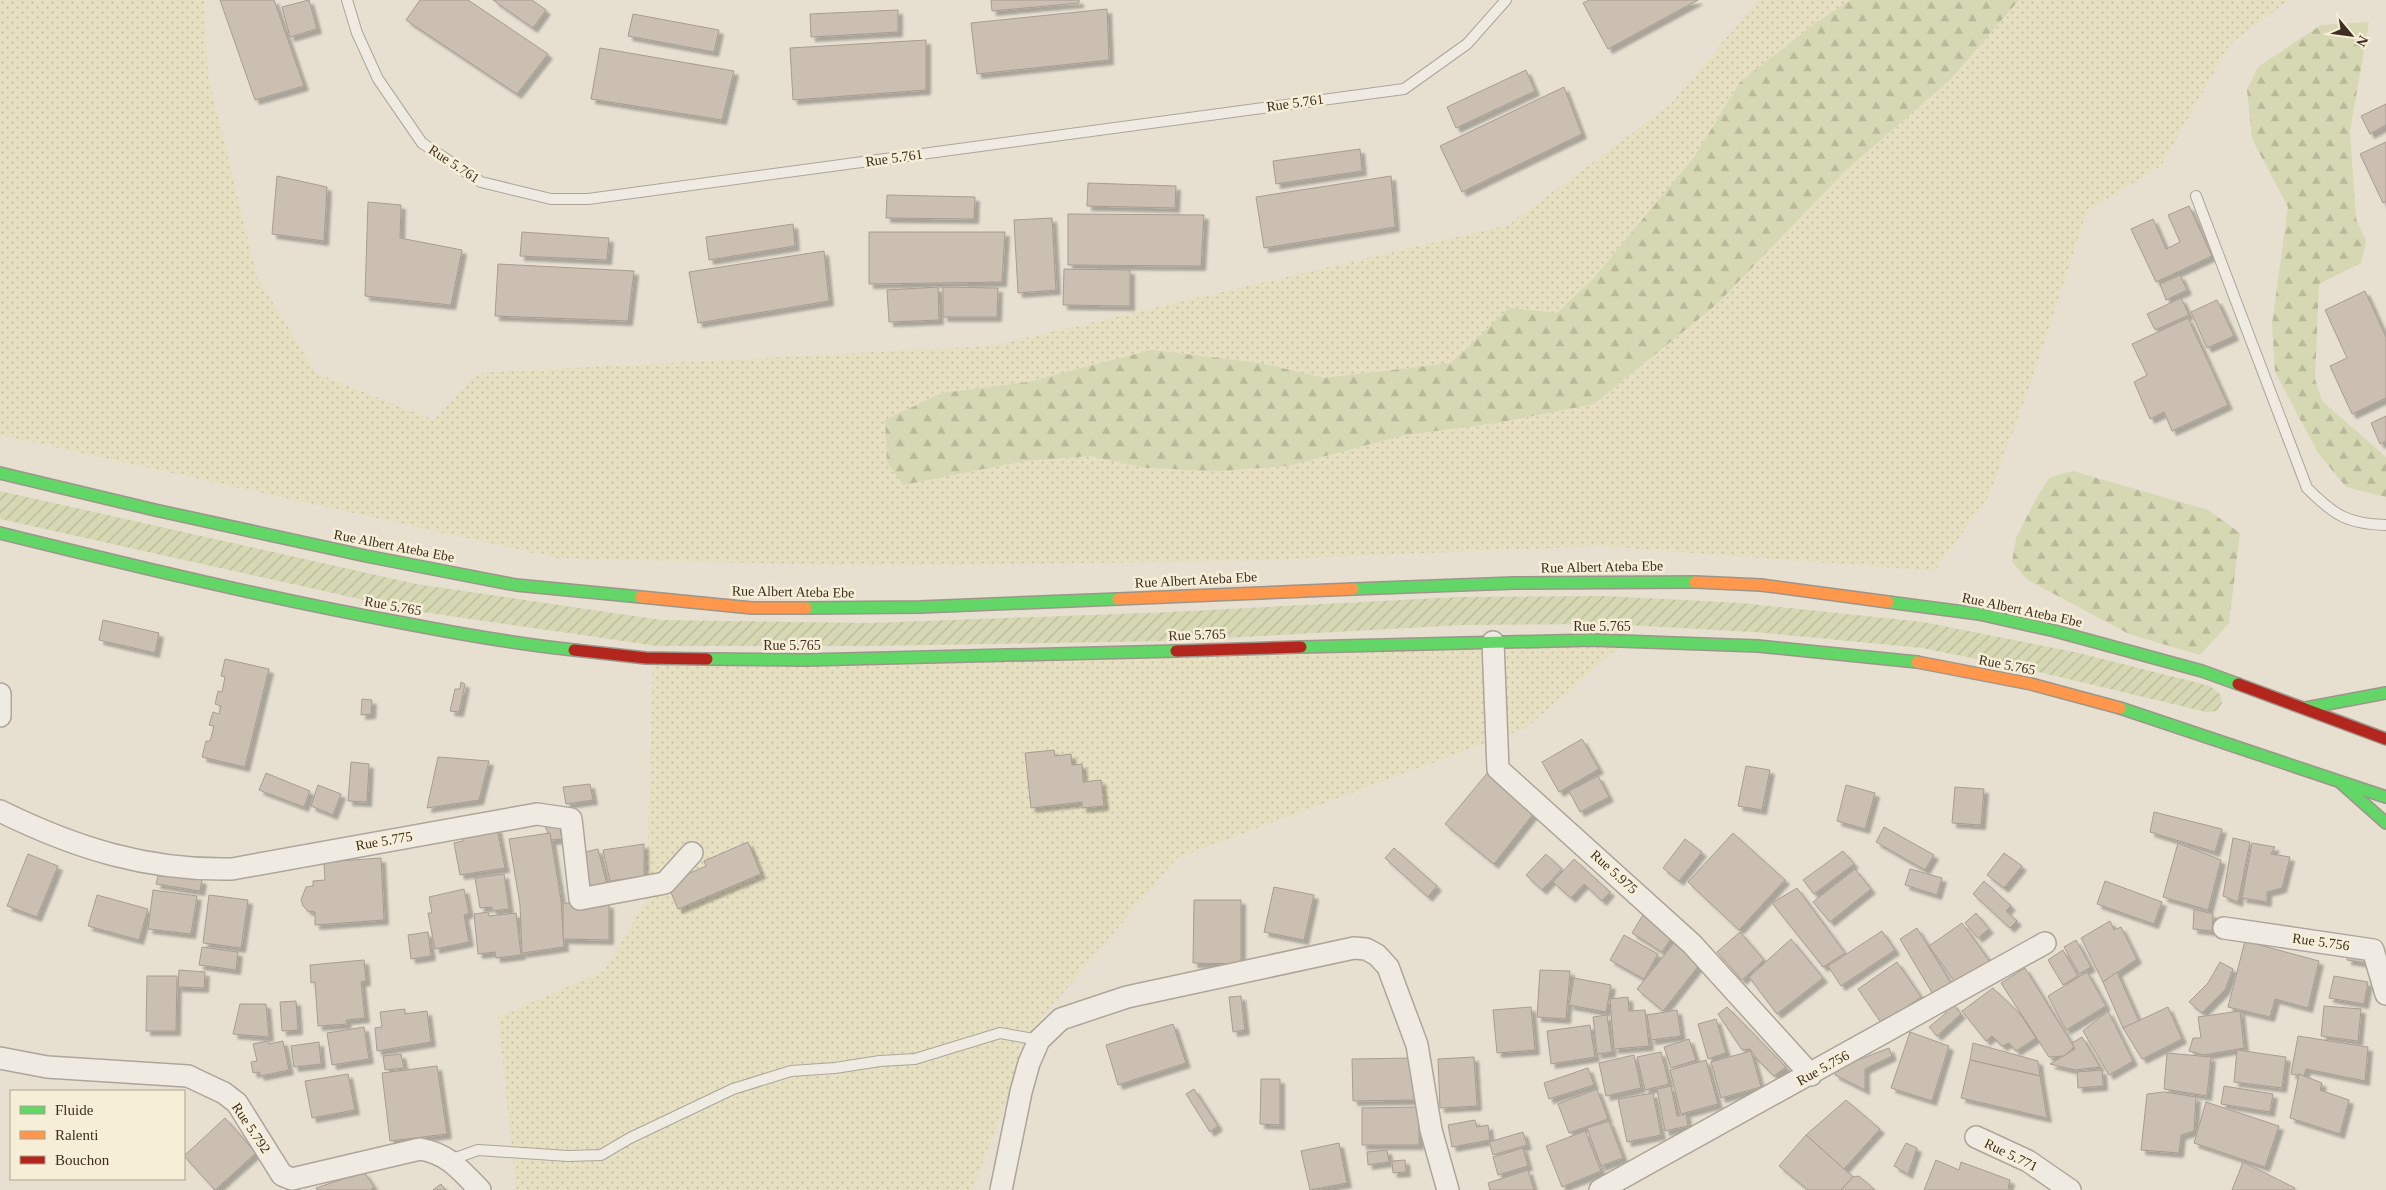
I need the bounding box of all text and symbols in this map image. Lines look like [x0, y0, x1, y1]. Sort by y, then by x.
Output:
north arrow [2326, 10, 2376, 60]
text: N [2353, 33, 2371, 49]
street label: Rue 5.761 [1265, 92, 1325, 114]
street label: Rue 5.761 [426, 142, 482, 186]
street label: Rue 5.761 [864, 147, 924, 169]
street label: Rue Albert Ateba Ebe [332, 527, 456, 565]
street label: Rue Albert Ateba Ebe [1541, 558, 1663, 576]
street label: Rue Albert Ateba Ebe [1134, 569, 1258, 591]
street label: Rue Albert Ateba Ebe [732, 583, 854, 601]
street label: Rue Albert Ateba Ebe [1961, 590, 2083, 630]
street label: Rue 5.765 [363, 594, 423, 618]
street label: Rue 5.765 [1573, 619, 1631, 634]
street label: Rue 5.765 [1168, 627, 1226, 643]
street label: Rue 5.765 [763, 638, 821, 653]
street label: Rue 5.765 [1977, 652, 2037, 678]
street label: Rue 5.775 [354, 829, 414, 853]
street label: Rue 5.975 [1588, 847, 1640, 897]
street label: Rue 5.756 [2291, 931, 2351, 953]
street label: Rue 5.756 [1794, 1047, 1852, 1089]
legend [10, 1090, 185, 1180]
street label: Rue 5.792 [229, 1100, 273, 1156]
text: Fluide [55, 1102, 94, 1118]
text: Ralenti [55, 1127, 98, 1143]
street label: Rue 5.771 [1982, 1136, 2040, 1174]
text: Bouchon [55, 1152, 110, 1168]

